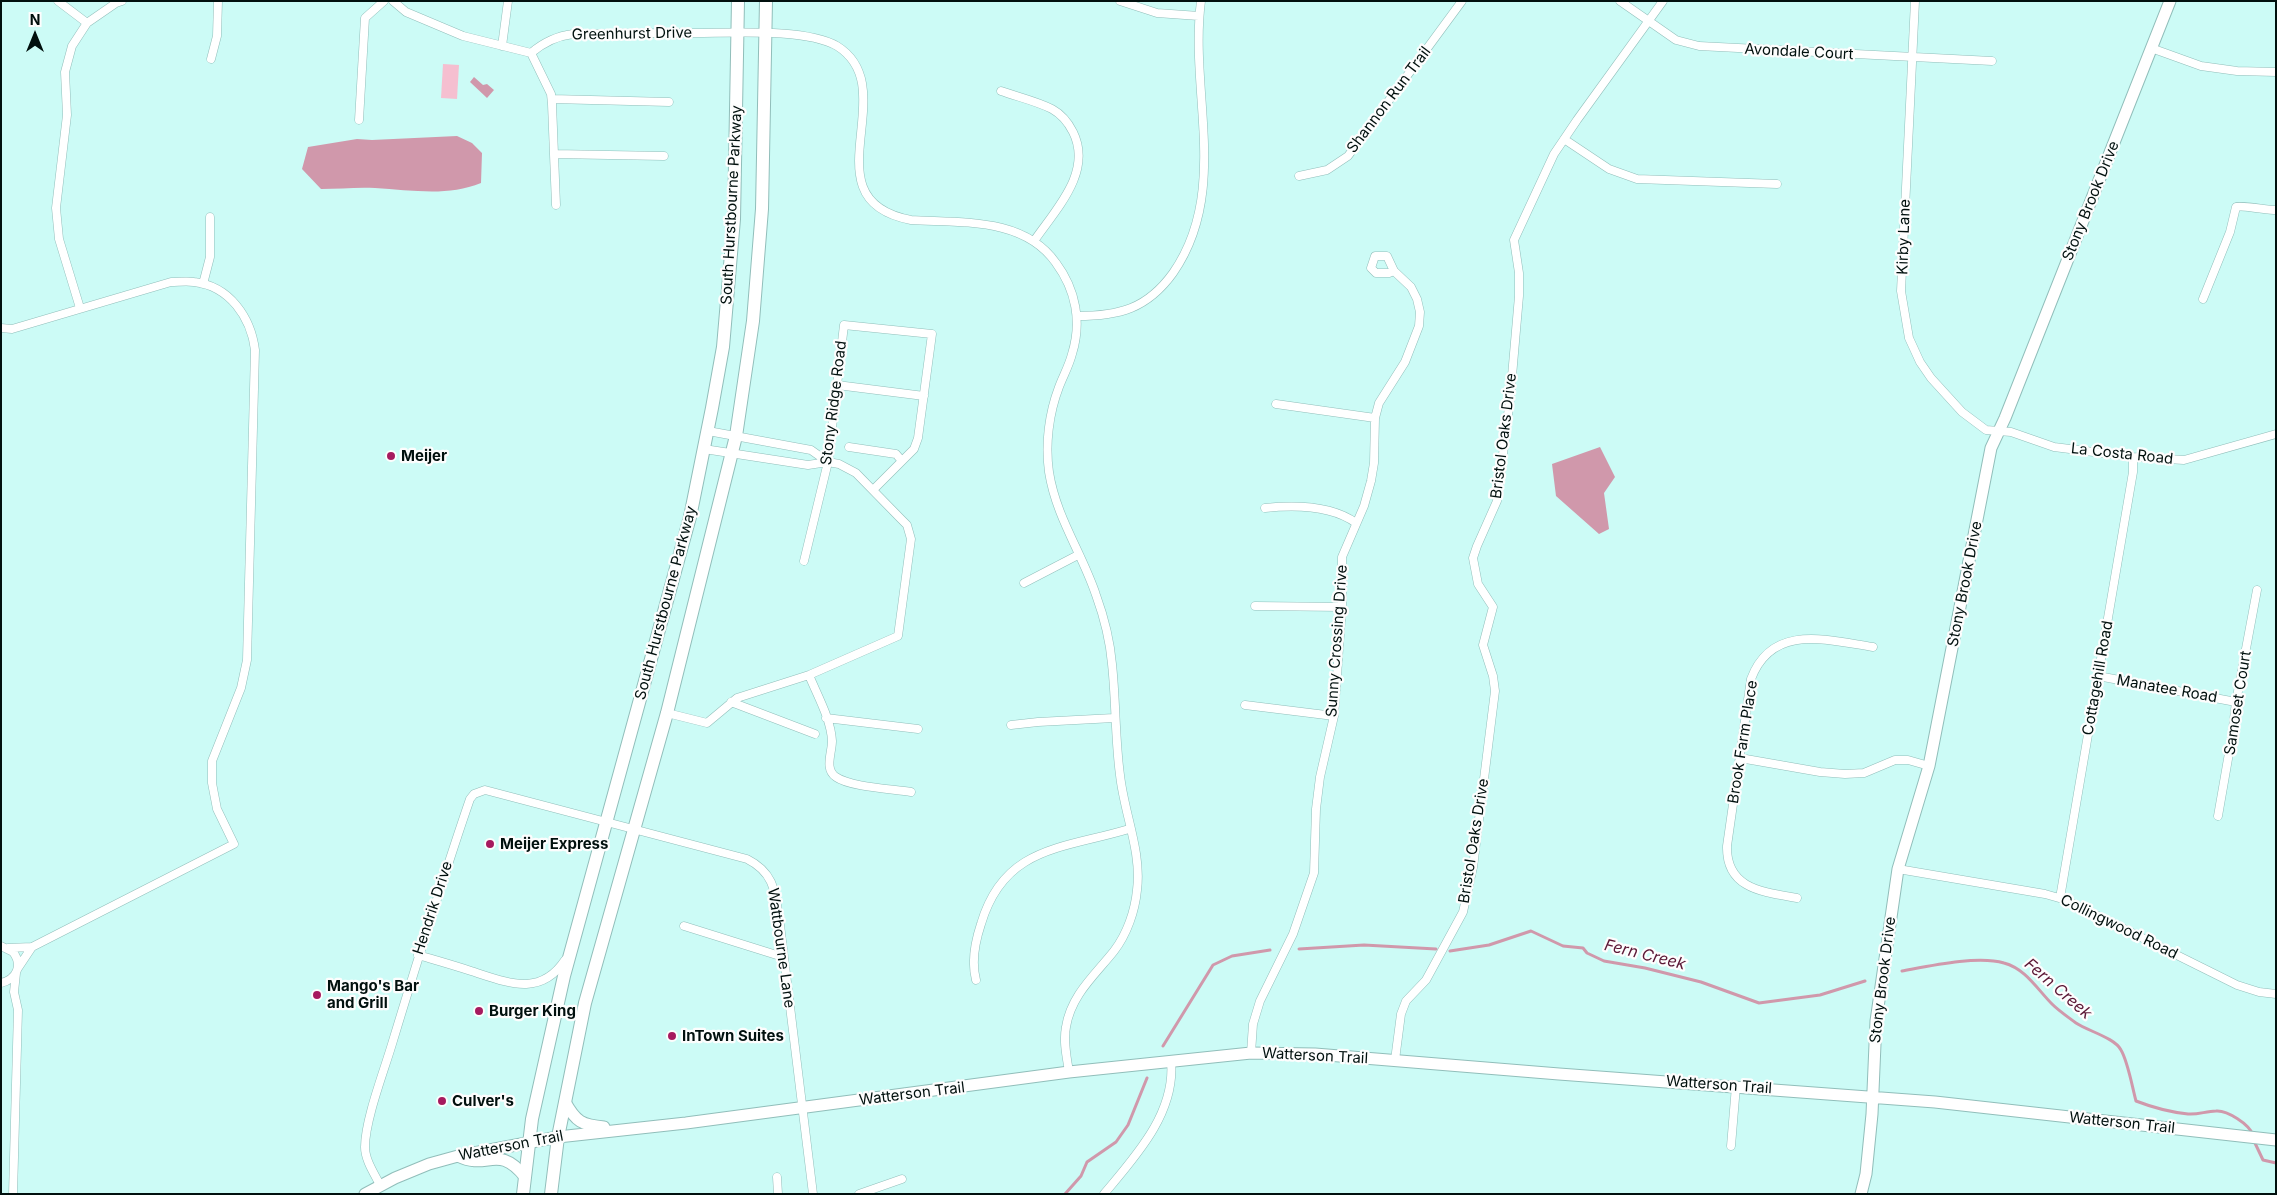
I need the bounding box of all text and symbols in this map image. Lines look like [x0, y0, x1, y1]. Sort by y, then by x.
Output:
north arrow [10, 10, 60, 60]
text: N [30, 11, 40, 28]
street label: Greenhurst Drive [572, 24, 692, 44]
street label: Avondale Court [1744, 40, 1854, 64]
street label: Shannon Run Trail [1343, 43, 1435, 157]
street label: South Hurstbourne Parkway [718, 105, 746, 305]
street label: Stony Brook Drive [2059, 139, 2123, 263]
street label: Kirby Lane [1894, 199, 1914, 275]
street label: Stony Ridge Road [817, 340, 851, 466]
street label: Bristol Oaks Drive [1487, 372, 1521, 500]
street label: La Costa Road [2070, 440, 2174, 468]
place label: Meijer [401, 447, 447, 465]
marker: Meijer [385, 450, 397, 462]
street label: South Hurstbourne Parkway [631, 504, 701, 702]
street label: Stony Brook Drive [1944, 520, 1986, 648]
street label: Sunny Crossing Drive [1323, 564, 1351, 718]
street label: Cottagehill Road [2079, 619, 2117, 737]
street label: Samoset Court [2221, 649, 2255, 757]
street label: Manatee Road [2115, 671, 2219, 707]
street label: Brook Farm Place [1724, 679, 1762, 805]
street label: Bristol Oaks Drive [1455, 777, 1493, 905]
place label: Meijer Express [500, 835, 608, 853]
marker: Meijer Express [484, 838, 496, 850]
street label: Hendrik Drive [409, 859, 457, 957]
street label: Wattbourne Lane [764, 887, 798, 1009]
street label: Collingwood Road [2057, 891, 2181, 963]
street label: Stony Brook Drive [1866, 916, 1900, 1044]
water label: Fern Creek [1602, 936, 1688, 974]
water label: Fern Creek [2020, 955, 2096, 1023]
place label: Mango's Bar and Grill [327, 977, 419, 1012]
marker: Mango's Bar and Grill [311, 989, 323, 1001]
place label: Burger King [489, 1002, 576, 1020]
marker: Burger King [473, 1005, 485, 1017]
place label: InTown Suites [682, 1027, 784, 1045]
marker: InTown Suites [666, 1030, 678, 1042]
street label: Watterson Trail [1261, 1044, 1369, 1068]
street label: Watterson Trail [1665, 1072, 1773, 1098]
street label: Watterson Trail [858, 1079, 966, 1109]
place label: Culver's [452, 1092, 514, 1110]
marker: Culver's [436, 1095, 448, 1107]
street label: Watterson Trail [2068, 1108, 2176, 1138]
street label: Watterson Trail [457, 1127, 565, 1165]

